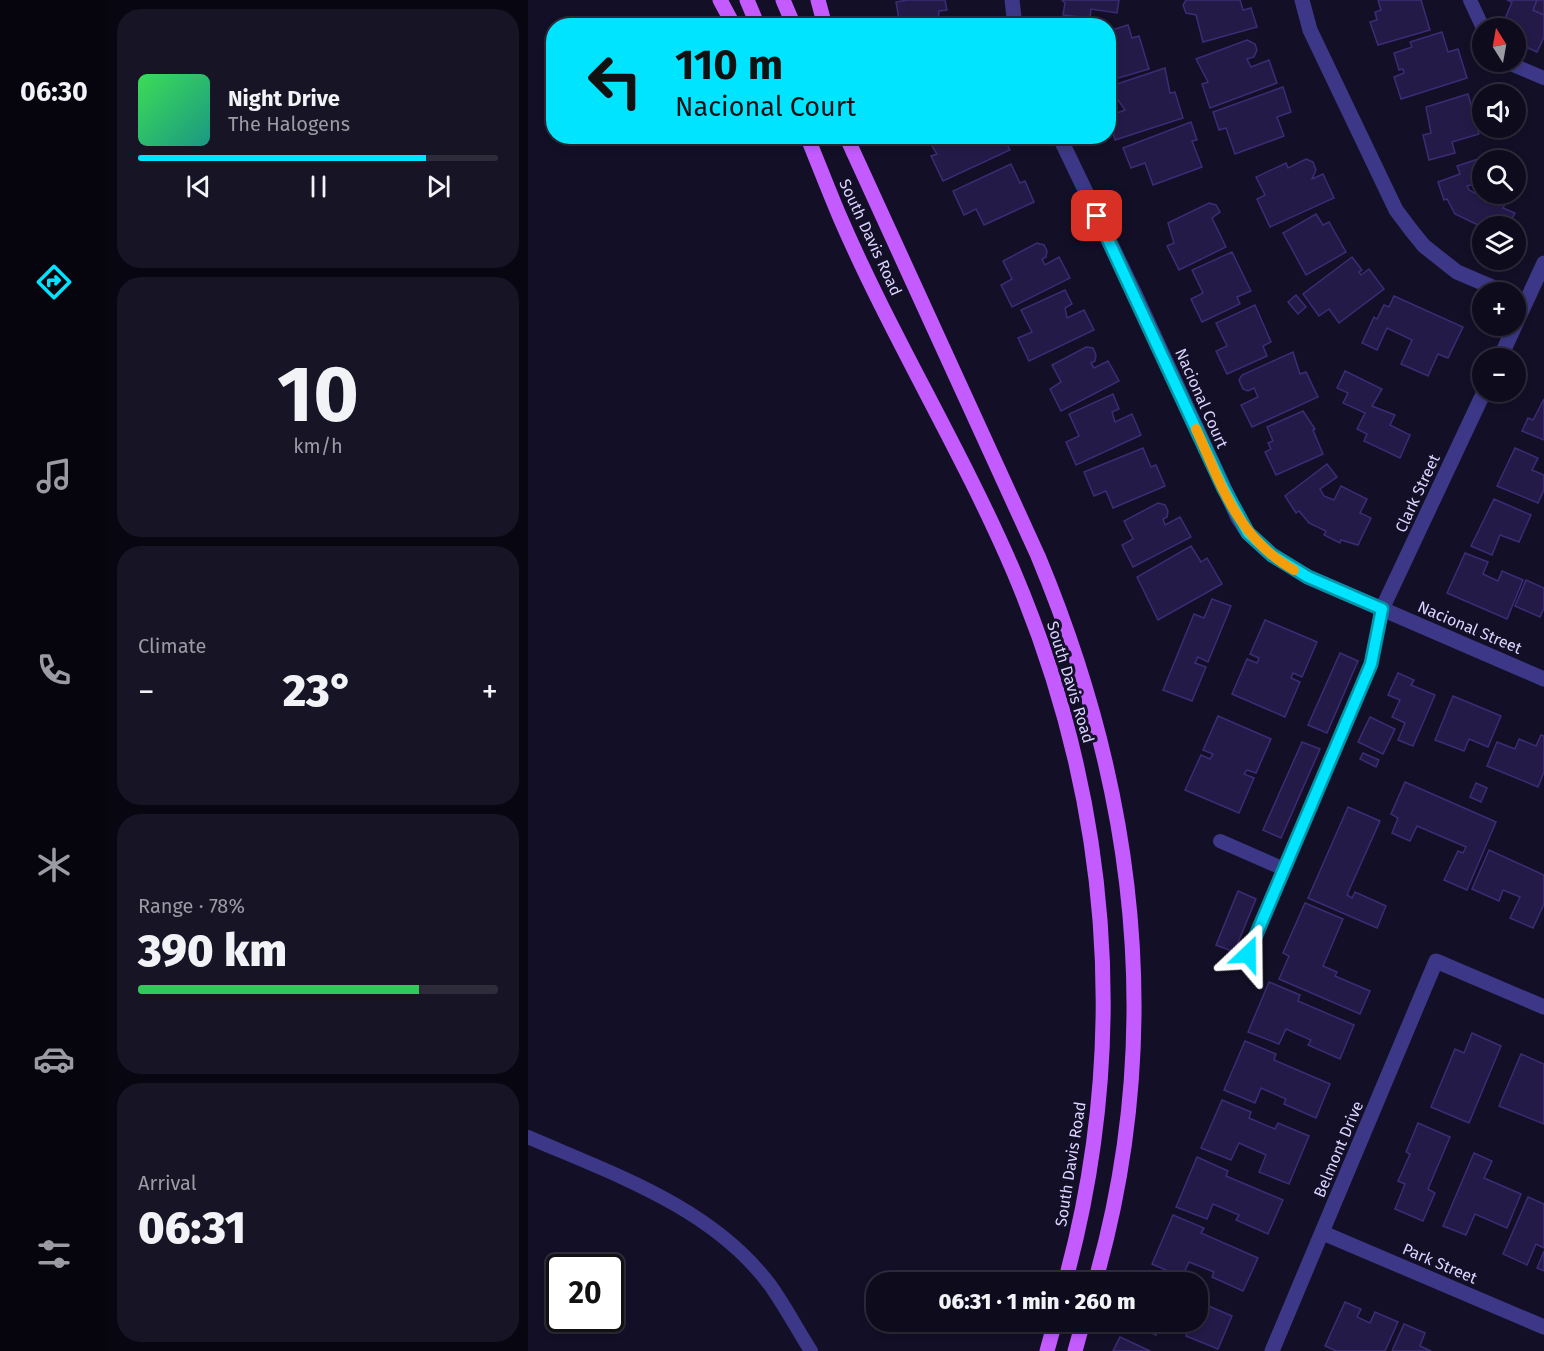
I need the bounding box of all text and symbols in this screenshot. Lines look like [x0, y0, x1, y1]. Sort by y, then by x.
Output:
north arrow [1472, 18, 1526, 72]
map controls [1472, 18, 1526, 402]
text: 110 m [675, 40, 783, 90]
icon: left [576, 42, 654, 120]
text: 06:30 [20, 76, 88, 108]
button: sound [1472, 84, 1526, 138]
text: Night Drive [228, 85, 340, 112]
text: Nacional Court [675, 91, 856, 123]
text: The Halogens [228, 112, 350, 136]
button: search [1472, 150, 1526, 204]
icon: previous [182, 170, 215, 203]
icon: pause [302, 170, 335, 203]
icon: next [422, 170, 455, 203]
street label: South Davis Road [835, 176, 906, 298]
pin [1071, 190, 1122, 241]
icon: arrive [1080, 199, 1113, 232]
button: layers [1472, 216, 1526, 270]
icon: directions [33, 261, 75, 303]
button: + [1472, 282, 1526, 336]
street label: Nacional Court [1171, 345, 1232, 451]
text: 10 [277, 348, 359, 442]
button: − [1472, 348, 1526, 402]
text: km/h [293, 434, 343, 458]
street label: Clark Street [1391, 451, 1444, 535]
icon: music [33, 455, 75, 497]
street label: Nacional Street [1415, 597, 1525, 658]
street label: South Davis Road [1043, 619, 1098, 745]
text: Climate [138, 634, 206, 658]
icon: phone [33, 649, 75, 691]
text: 23° [283, 664, 353, 718]
text: − [138, 672, 155, 712]
text: + [482, 672, 498, 712]
icon: climate [33, 844, 75, 886]
text: Range · 78% [138, 894, 245, 918]
position arrow [1216, 922, 1280, 986]
text: 390 km [138, 924, 287, 978]
icon: car [33, 1038, 75, 1080]
street label: Belmont Drive [1310, 1098, 1367, 1200]
street label: South Davis Road [1051, 1100, 1090, 1228]
text: Arrival [138, 1171, 197, 1195]
text: 06:31 [138, 1201, 246, 1255]
icon: filters [33, 1233, 75, 1275]
street label: Park Street [1400, 1239, 1480, 1288]
speed limit sign: 20 [546, 1254, 624, 1332]
text: 06:31 · 1 min · 260 m [939, 1288, 1135, 1315]

